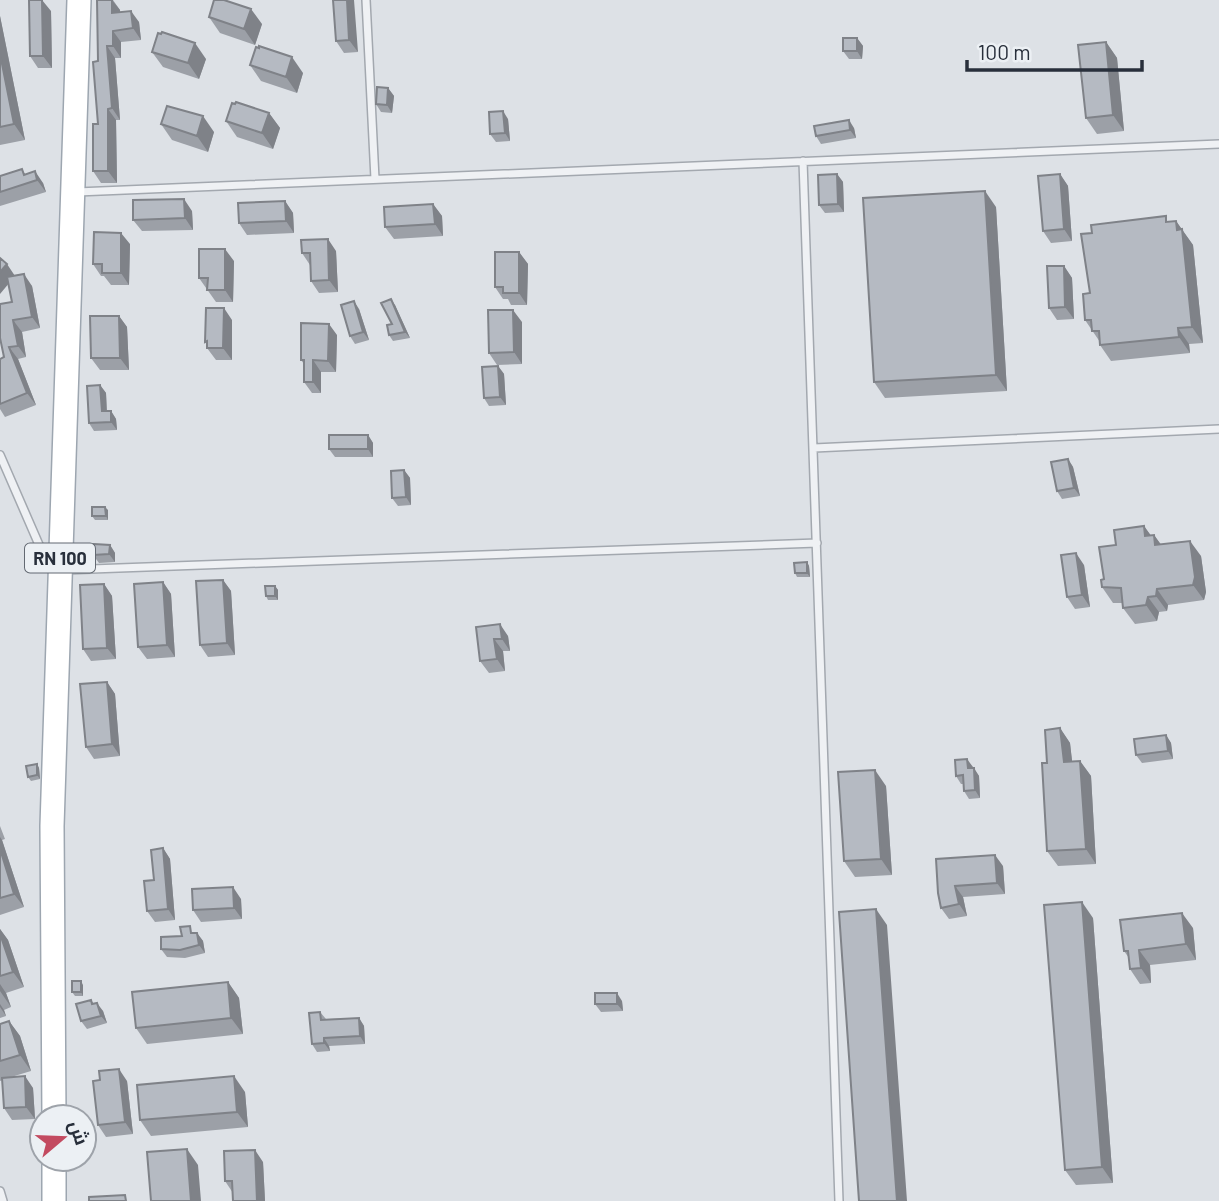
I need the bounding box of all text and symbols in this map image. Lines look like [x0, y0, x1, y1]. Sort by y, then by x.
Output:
scale bar [967, 28, 1142, 72]
text: 100 m [978, 39, 1031, 64]
road number: RN 100 [25, 544, 95, 572]
north arrow [28, 1103, 98, 1173]
text: ش [64, 1117, 94, 1148]

